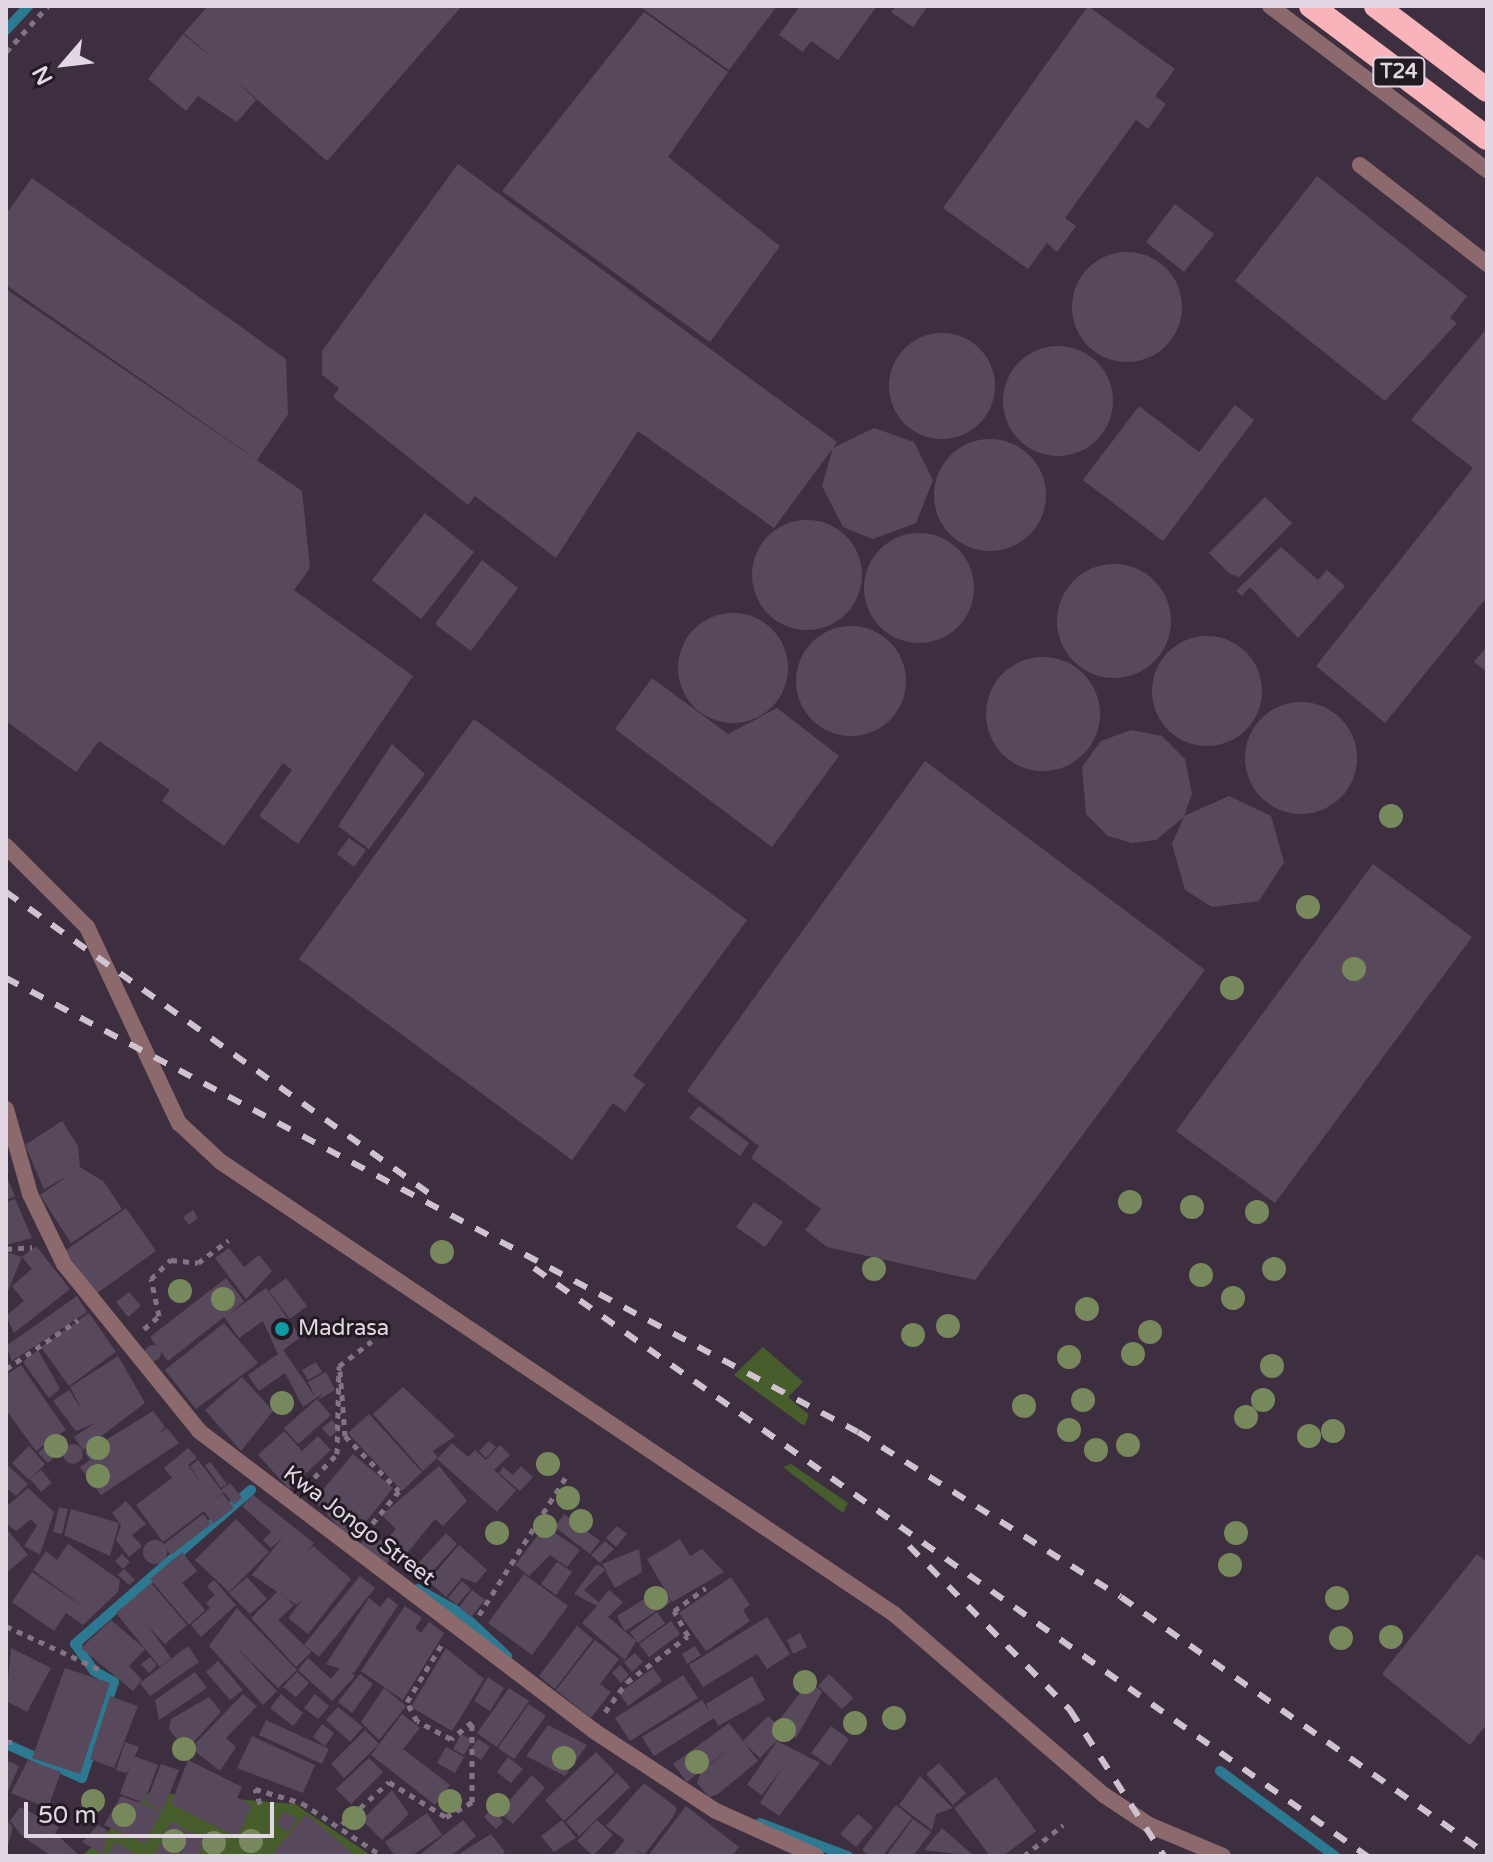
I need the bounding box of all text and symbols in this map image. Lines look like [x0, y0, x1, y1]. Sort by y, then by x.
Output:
north arrow [24, 24, 104, 104]
road number: T24 [1371, 56, 1427, 88]
text: N [27, 61, 58, 89]
place label: Madrasa [298, 1316, 389, 1342]
marker: Madrasa [273, 1320, 291, 1338]
street label: Kwa Jongo Street [278, 1460, 440, 1592]
scale bar [28, 1786, 278, 1836]
text: 50 m [38, 1801, 96, 1830]

